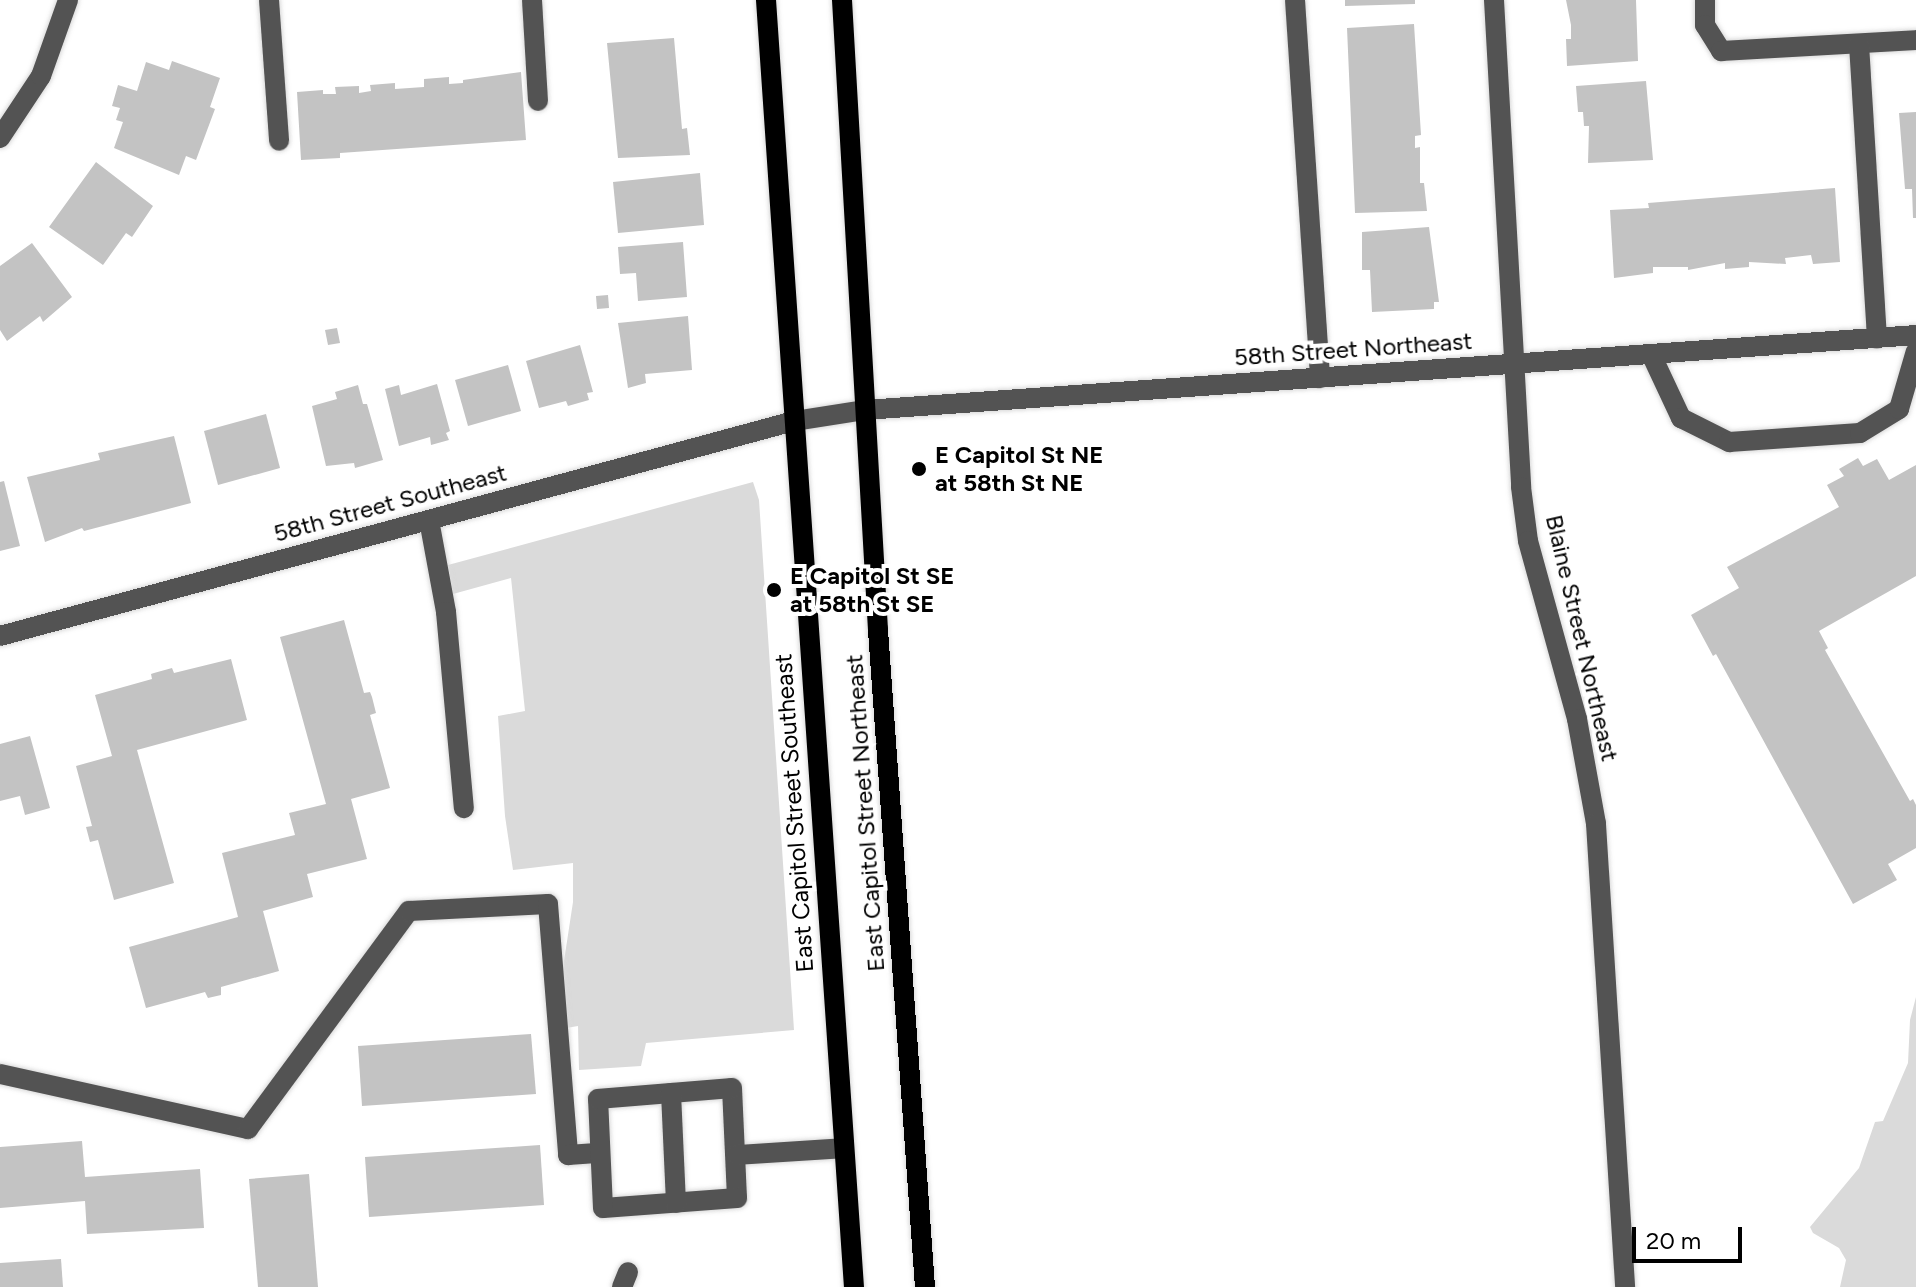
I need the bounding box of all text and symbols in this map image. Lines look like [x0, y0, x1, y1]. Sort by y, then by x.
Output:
street label: 58th Street Northeast [1233, 326, 1473, 372]
place label: E Capitol St NE at 58th St NE [935, 441, 1103, 497]
street label: 58th Street Southeast [270, 458, 510, 548]
marker: E Capitol St NE at 58th St NE [910, 460, 928, 478]
street label: Blaine Street Northeast [1540, 512, 1624, 764]
place label: E Capitol St SE at 58th St SE [790, 562, 954, 618]
marker: E Capitol St SE at 58th St SE [765, 581, 783, 599]
street label: East Capitol Street Southeast [768, 653, 820, 973]
street label: East Capitol Street Northeast [840, 653, 890, 973]
scale bar [1636, 1211, 1746, 1261]
text: 20 m [1646, 1226, 1701, 1255]

